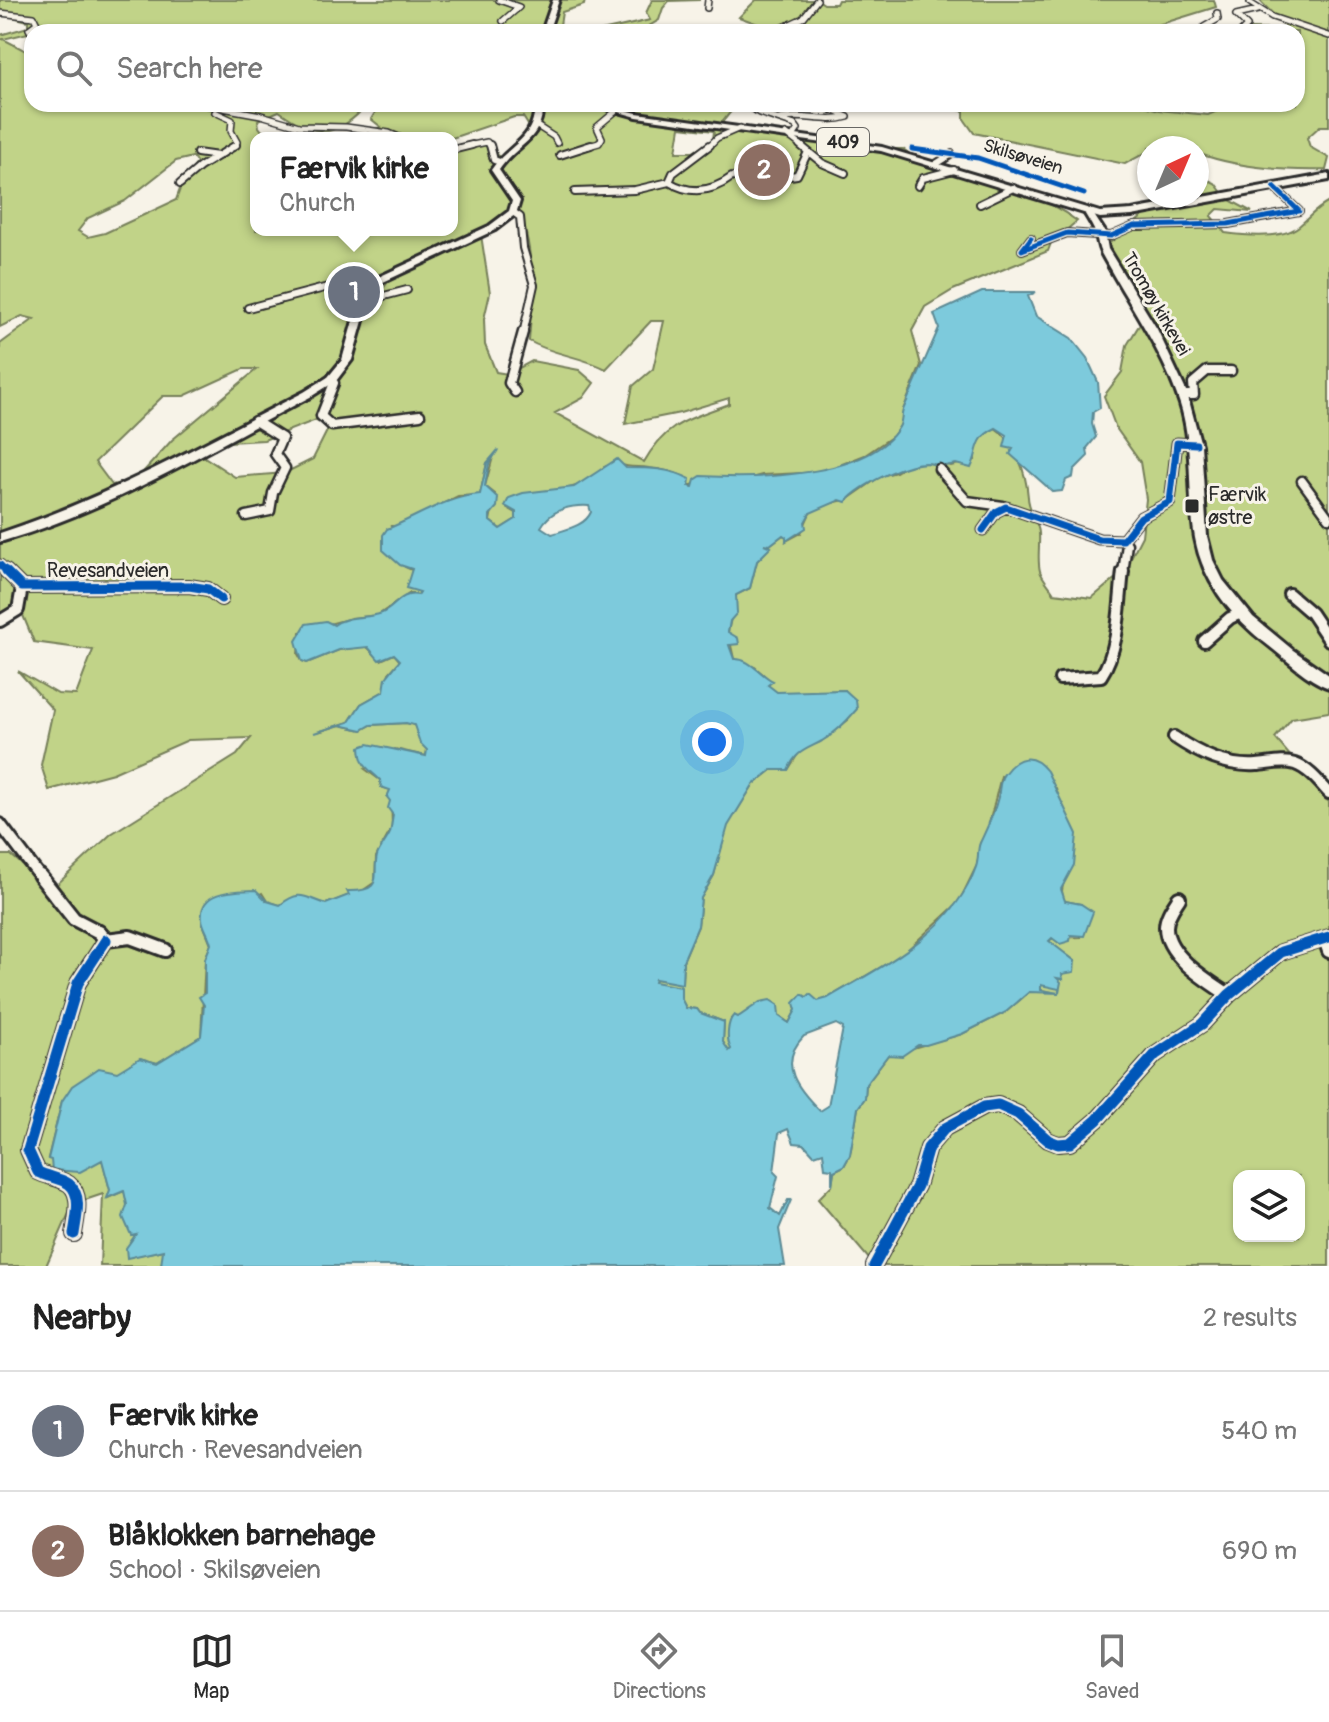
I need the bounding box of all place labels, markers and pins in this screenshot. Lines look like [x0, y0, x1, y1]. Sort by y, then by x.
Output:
pin: 2 [738, 140, 790, 200]
pin: 1 [328, 262, 380, 322]
place label: Færvik østre [1208, 482, 1267, 530]
marker: Færvik østre [1183, 497, 1201, 515]

